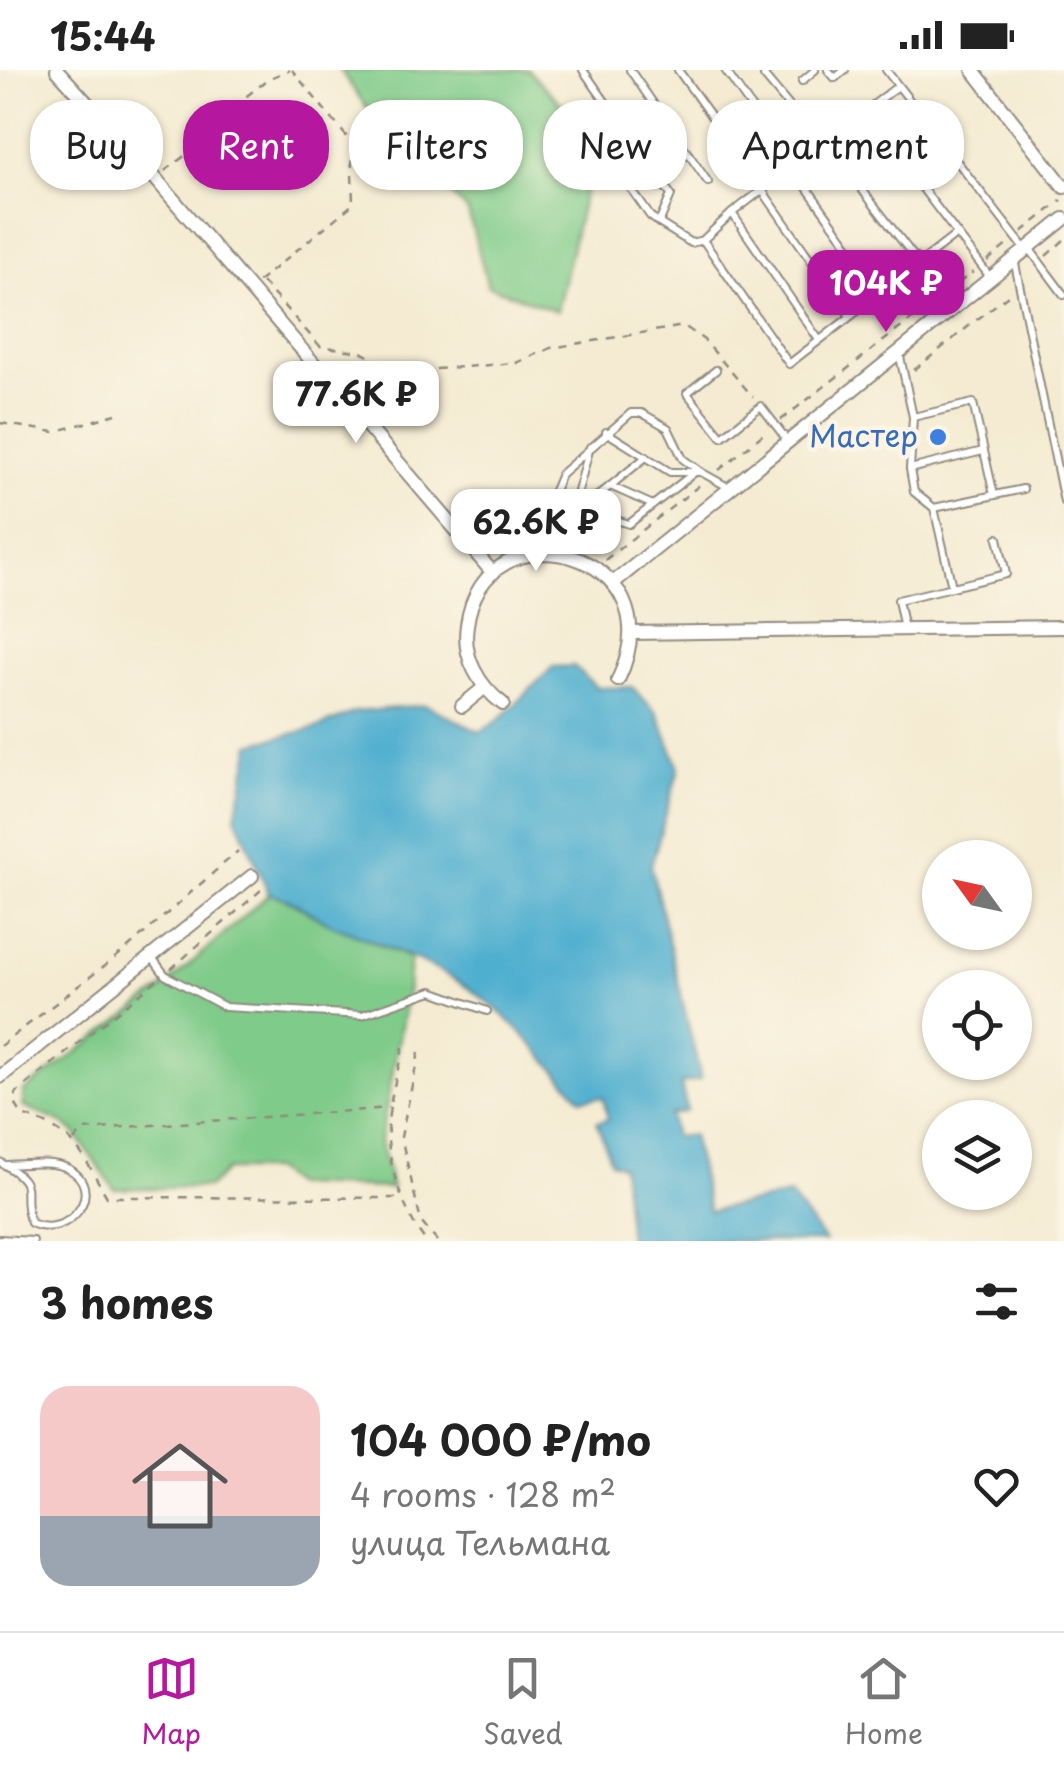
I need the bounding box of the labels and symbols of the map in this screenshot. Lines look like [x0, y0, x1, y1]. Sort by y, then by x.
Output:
pin: 104K ₽ [805, 250, 967, 335]
pin: 77.6K ₽ [264, 361, 448, 446]
place label: Мастер [809, 412, 918, 457]
marker: Мастер [927, 426, 949, 448]
pin: 62.6K ₽ [444, 489, 628, 574]
north arrow [922, 840, 1032, 950]

